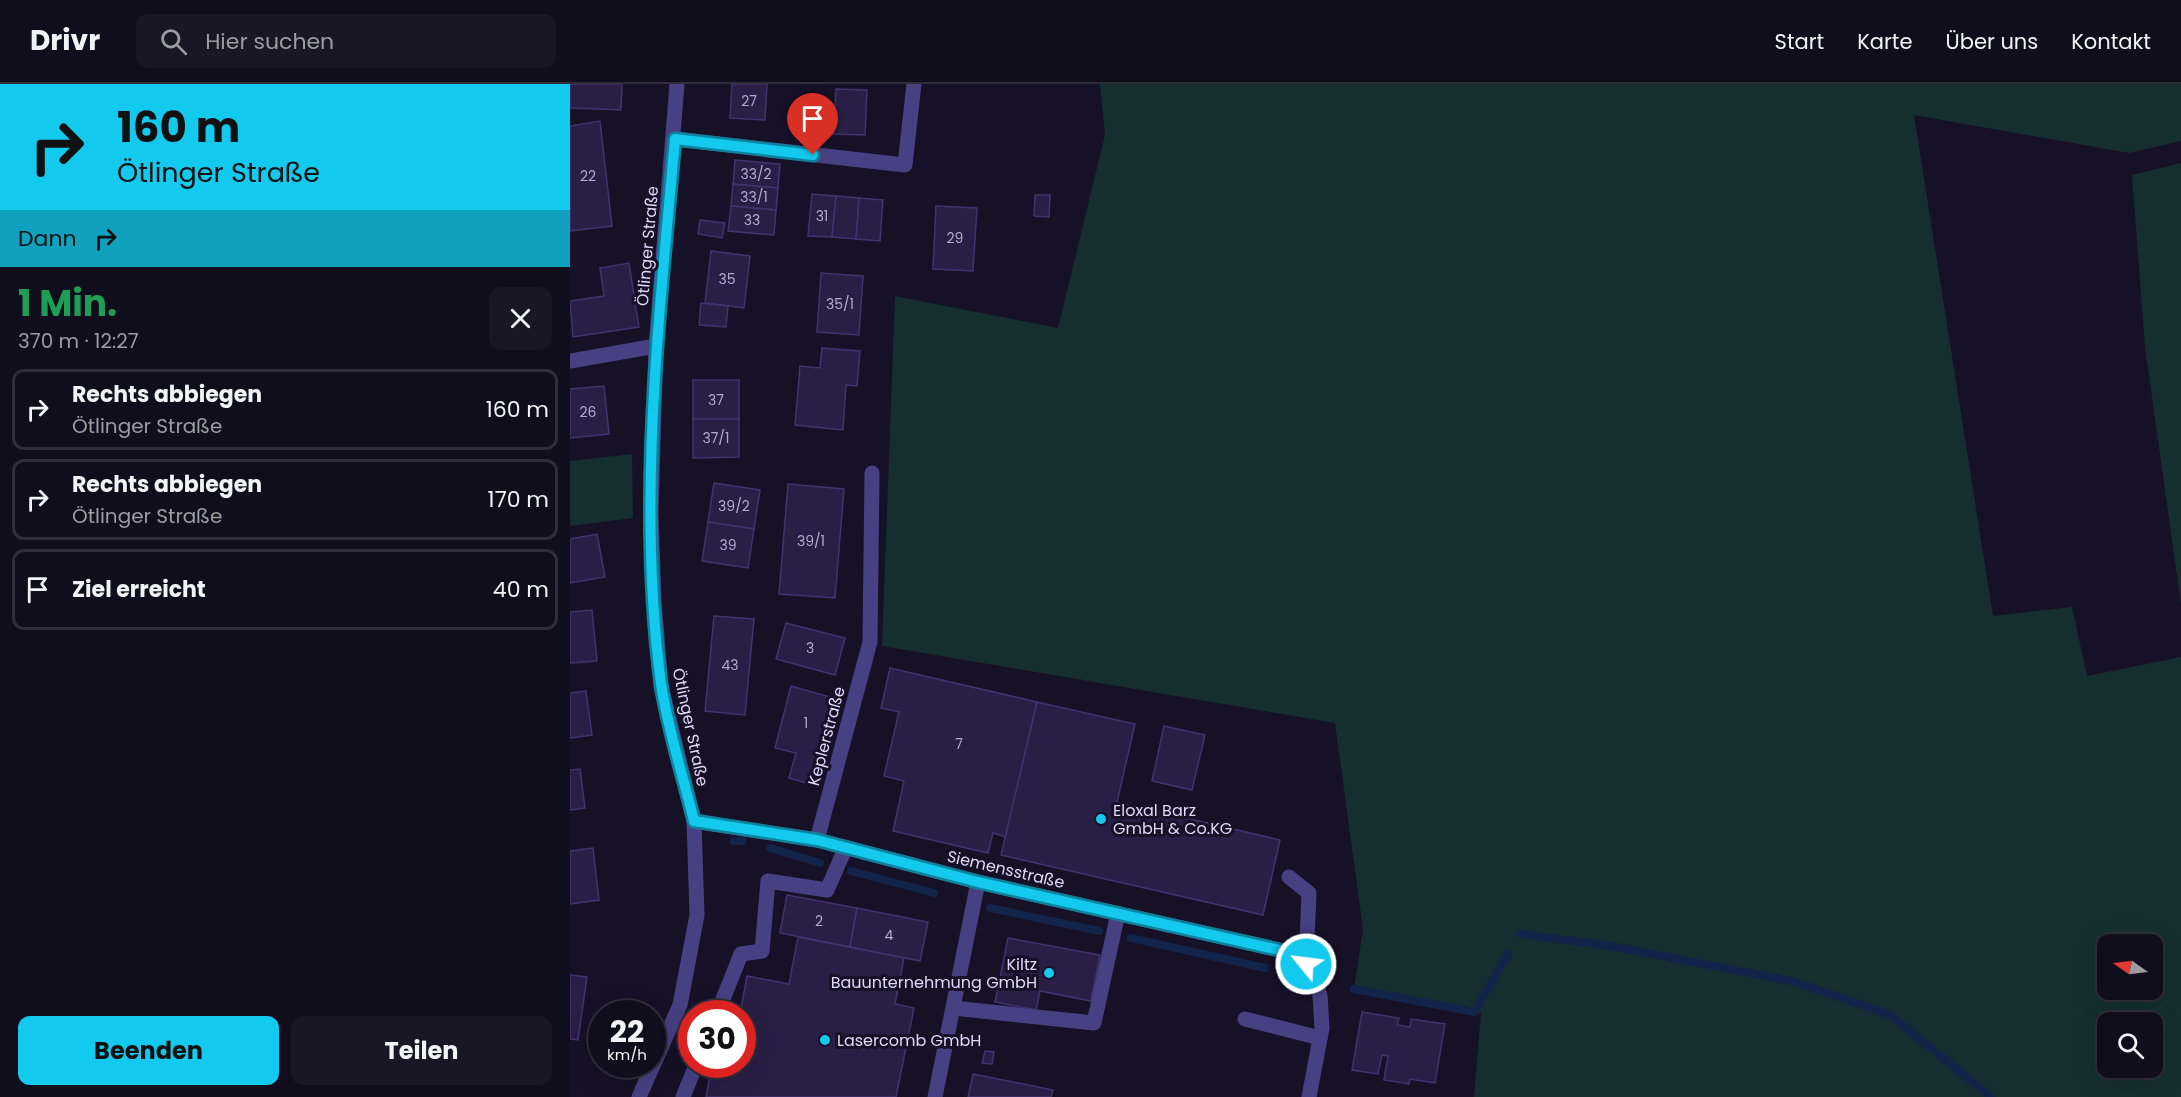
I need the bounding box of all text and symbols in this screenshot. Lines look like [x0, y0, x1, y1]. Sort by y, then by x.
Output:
search box [136, 14, 556, 68]
text: Drivr [30, 21, 100, 60]
icon: search [157, 25, 190, 58]
text: Hier suchen [205, 26, 334, 57]
text: Start [1775, 27, 1824, 56]
text: Karte [1857, 27, 1913, 56]
text: Über uns [1946, 27, 2038, 56]
text: Kontakt [2071, 27, 2151, 56]
house number: 27 [741, 91, 757, 111]
pin [787, 93, 838, 155]
text: 160 m [117, 98, 240, 157]
icon: arrive [796, 102, 829, 135]
icon: right [18, 108, 96, 186]
text: Ötlinger Straße [117, 154, 320, 191]
house number: 33/2 [740, 164, 772, 184]
house number: 22 [580, 166, 596, 186]
street label: Ötlinger Straße [631, 185, 664, 307]
house number: 33/1 [740, 187, 768, 207]
house number: 31 [816, 206, 828, 226]
house number: 33 [744, 210, 760, 230]
icon: right [89, 222, 122, 255]
text: Dann [18, 223, 77, 254]
house number: 29 [947, 228, 963, 248]
house number: 35 [718, 269, 736, 289]
text: 1 Min. [18, 278, 117, 329]
button: close [489, 287, 552, 350]
house number: 35/1 [826, 294, 854, 314]
text: 370 m · 12:27 [18, 327, 139, 355]
text: Rechts abbiegen [72, 379, 262, 410]
house number: 37 [708, 390, 724, 410]
icon: right [21, 393, 54, 426]
text: 160 m [486, 394, 549, 425]
house number: 26 [580, 402, 597, 422]
text: Ötlinger Straße [72, 412, 222, 440]
house number: 37/1 [702, 428, 730, 448]
text: Rechts abbiegen [72, 469, 262, 500]
icon: right [21, 483, 54, 516]
text: 170 m [488, 484, 549, 515]
house number: 39/2 [718, 496, 750, 516]
text: Ötlinger Straße [72, 502, 222, 530]
house number: 39/1 [797, 531, 825, 551]
house number: 39 [719, 535, 737, 555]
icon: arrive [21, 573, 54, 606]
text: Ziel erreicht [72, 574, 206, 605]
text: 40 m [493, 574, 549, 605]
house number: 3 [806, 638, 814, 658]
house number: 43 [721, 655, 739, 675]
street label: Ötlinger Straße [667, 666, 714, 788]
street label: Keplerstraße [802, 684, 851, 788]
house number: 1 [804, 713, 808, 733]
house number: 7 [955, 734, 963, 754]
place label: Eloxal Barz GmbH & Co.KG [1113, 799, 1232, 840]
marker: Eloxal Barz GmbH & Co.KG [1094, 812, 1108, 826]
street label: Siemensstraße [945, 845, 1067, 894]
house number: 2 [815, 911, 823, 931]
house number: 4 [885, 925, 894, 945]
position arrow [1274, 932, 1338, 996]
north arrow [2097, 934, 2163, 1000]
map controls [2097, 934, 2163, 1078]
place label: Kiltz Bauunternehmung GmbH [831, 953, 1037, 994]
marker: Kiltz Bauunternehmung GmbH [1042, 966, 1056, 980]
speed limit sign: 30 [678, 1000, 756, 1078]
text: 22 [610, 1010, 644, 1053]
button: search [2097, 1012, 2163, 1078]
button: Beenden [18, 1016, 279, 1085]
button: Teilen [291, 1016, 552, 1085]
place label: Lasercomb GmbH [837, 1029, 981, 1052]
marker: Lasercomb GmbH [818, 1033, 832, 1047]
text: km/h [607, 1044, 647, 1065]

